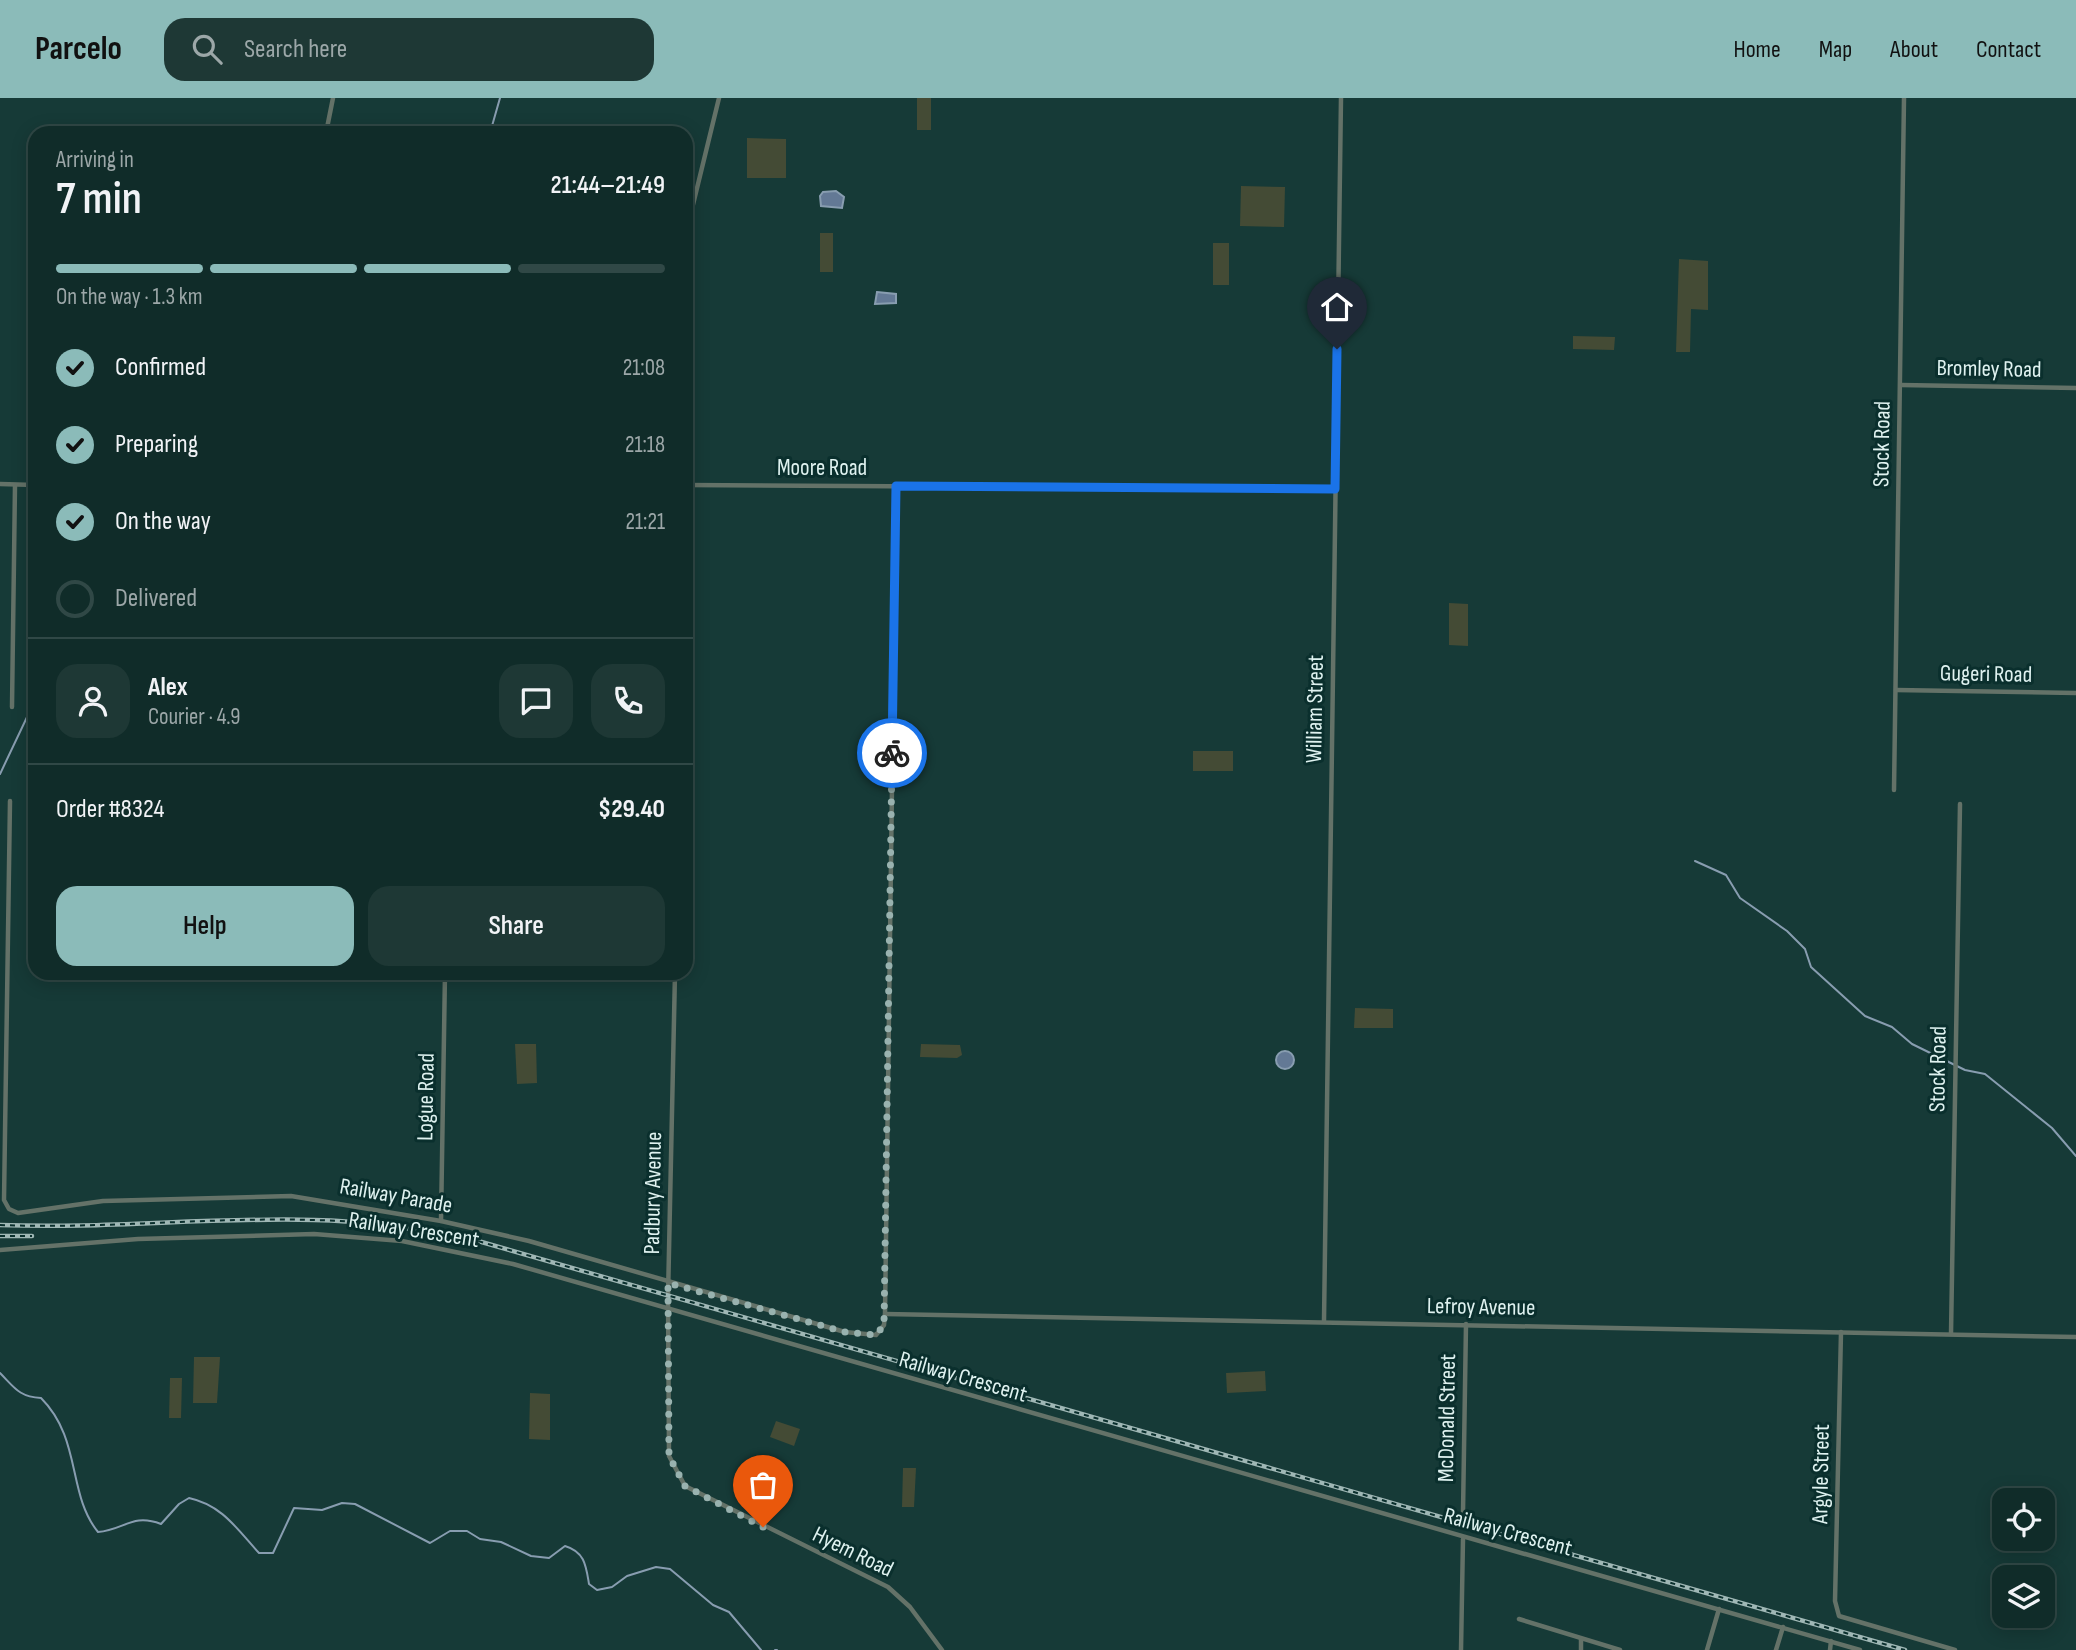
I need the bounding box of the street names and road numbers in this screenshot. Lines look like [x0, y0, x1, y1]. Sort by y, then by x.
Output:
street label: Bromley Road [1936, 354, 2042, 384]
street label: Stock Road [1867, 401, 1897, 487]
street label: Moore Road [777, 454, 867, 482]
street label: William Street [1300, 655, 1330, 763]
street label: Gugeri Road [1940, 659, 2032, 689]
street label: Stock Road [1923, 1026, 1953, 1112]
street label: Logue Road [411, 1053, 441, 1141]
street label: Padbury Avenue [638, 1131, 668, 1255]
street label: Railway Parade [338, 1172, 454, 1220]
street label: Railway Crescent [347, 1206, 481, 1254]
street label: Lefroy Avenue [1427, 1292, 1535, 1322]
street label: Railway Crescent [896, 1345, 1030, 1409]
street label: McDonald Street [1432, 1354, 1462, 1482]
street label: Argyle Street [1806, 1424, 1836, 1525]
street label: Railway Crescent [1441, 1501, 1575, 1563]
street label: Hyem Road [808, 1520, 898, 1584]

